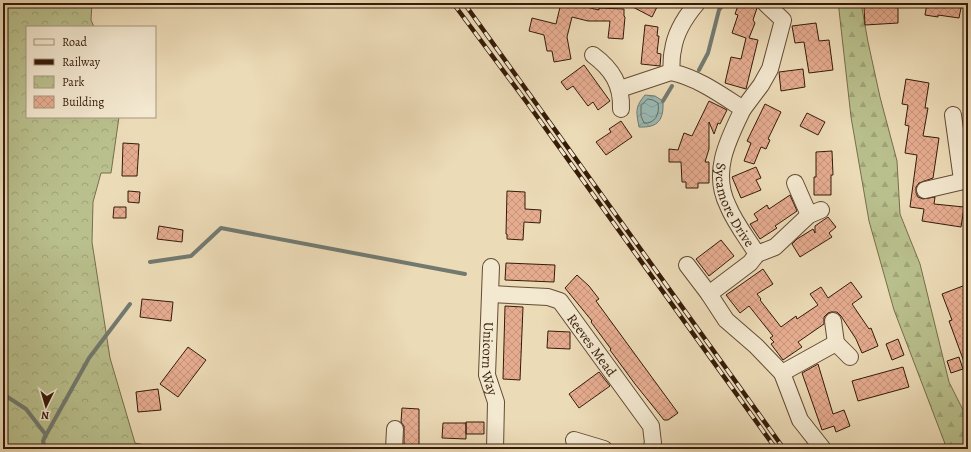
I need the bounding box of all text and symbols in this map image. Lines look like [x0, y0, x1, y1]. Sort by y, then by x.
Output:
legend [26, 26, 156, 118]
text: Road [62, 34, 88, 50]
text: Railway [62, 54, 101, 70]
text: Park [62, 74, 85, 90]
text: Building [62, 94, 104, 110]
street label: Sycamore Drive [711, 162, 759, 251]
street label: Reeves Mead [562, 310, 621, 381]
street label: Unicorn Way [476, 322, 502, 399]
north arrow [26, 386, 66, 426]
text: N [41, 408, 50, 423]

